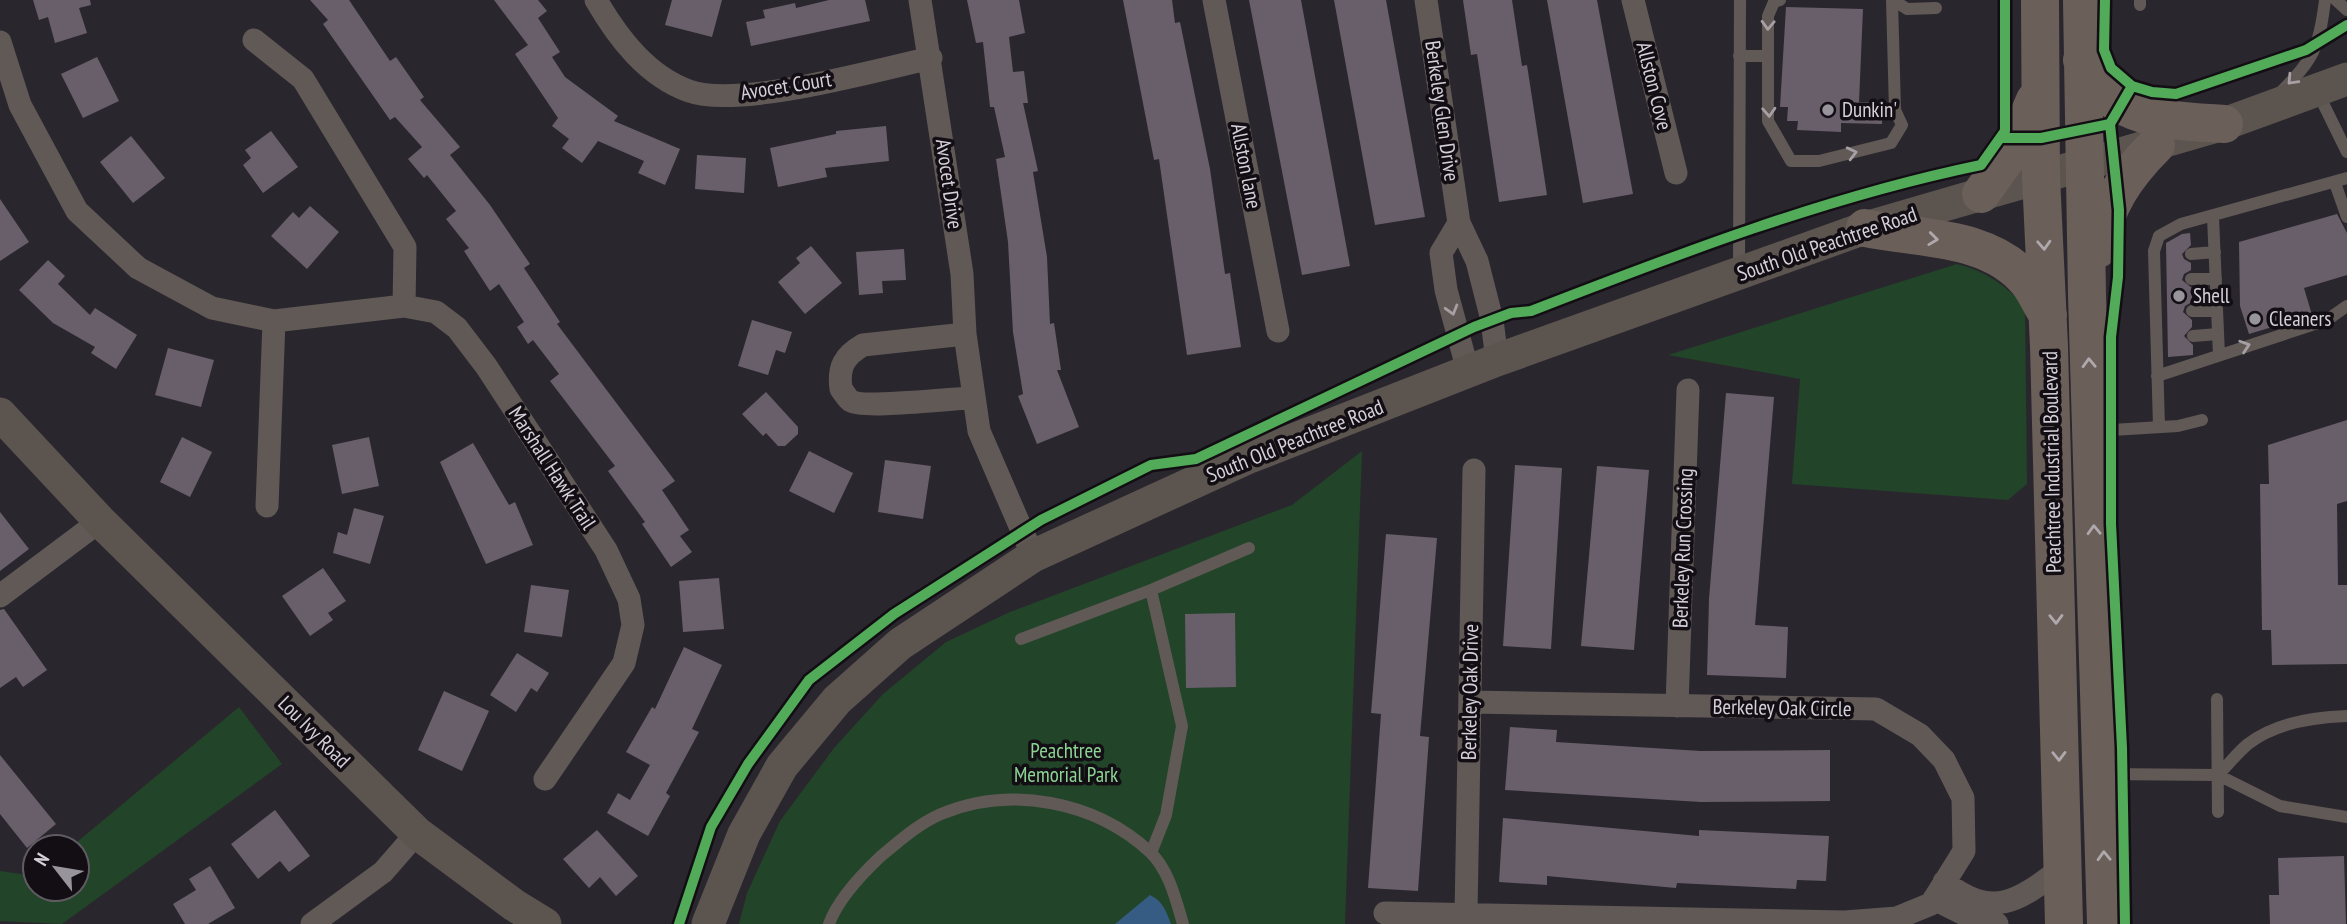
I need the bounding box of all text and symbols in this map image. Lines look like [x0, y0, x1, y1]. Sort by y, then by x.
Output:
one-way arrow [1761, 20, 1776, 31]
street label: Berkeley Glen Drive [1419, 39, 1466, 183]
street label: Allston Cove [1631, 39, 1678, 133]
street label: Avocet Court [738, 65, 834, 106]
one-way arrow [2288, 72, 2300, 85]
place label: Dunkin' [1842, 96, 1897, 123]
marker: Dunkin' [1820, 102, 1836, 118]
one-way arrow [1761, 106, 1776, 117]
street label: Allston lane [1225, 121, 1268, 211]
street label: Avocet Drive [930, 137, 969, 231]
one-way arrow [1846, 147, 1858, 161]
street label: South Old Peachtree Road [1733, 200, 1920, 287]
one-way arrow [1927, 232, 1938, 247]
one-way arrow [2036, 240, 2051, 251]
place label: Shell [2193, 282, 2230, 309]
marker: Shell [2171, 288, 2187, 304]
one-way arrow [1443, 304, 1458, 316]
place label: Cleaners [2269, 305, 2331, 332]
marker: Cleaners [2247, 311, 2263, 327]
one-way arrow [2239, 340, 2251, 355]
street label: Peachtree Industrial Boulevard [2036, 351, 2067, 573]
one-way arrow [2081, 357, 2097, 368]
street label: South Old Peachtree Road [1202, 393, 1387, 488]
street label: Marshall Hawk Trail [503, 401, 602, 534]
street label: Berkeley Run Crossing [1666, 468, 1699, 628]
one-way arrow [2086, 525, 2102, 535]
one-way arrow [2048, 614, 2064, 625]
street label: Berkeley Oak Drive [1455, 624, 1484, 760]
street label: Lou Ivy Road [273, 690, 356, 773]
street label: Berkeley Oak Circle [1712, 693, 1852, 722]
park label: Peachtree Memorial Park [1014, 737, 1118, 788]
one-way arrow [2052, 751, 2067, 762]
north arrow [21, 833, 91, 903]
text: N [28, 849, 54, 870]
one-way arrow [2097, 850, 2112, 861]

